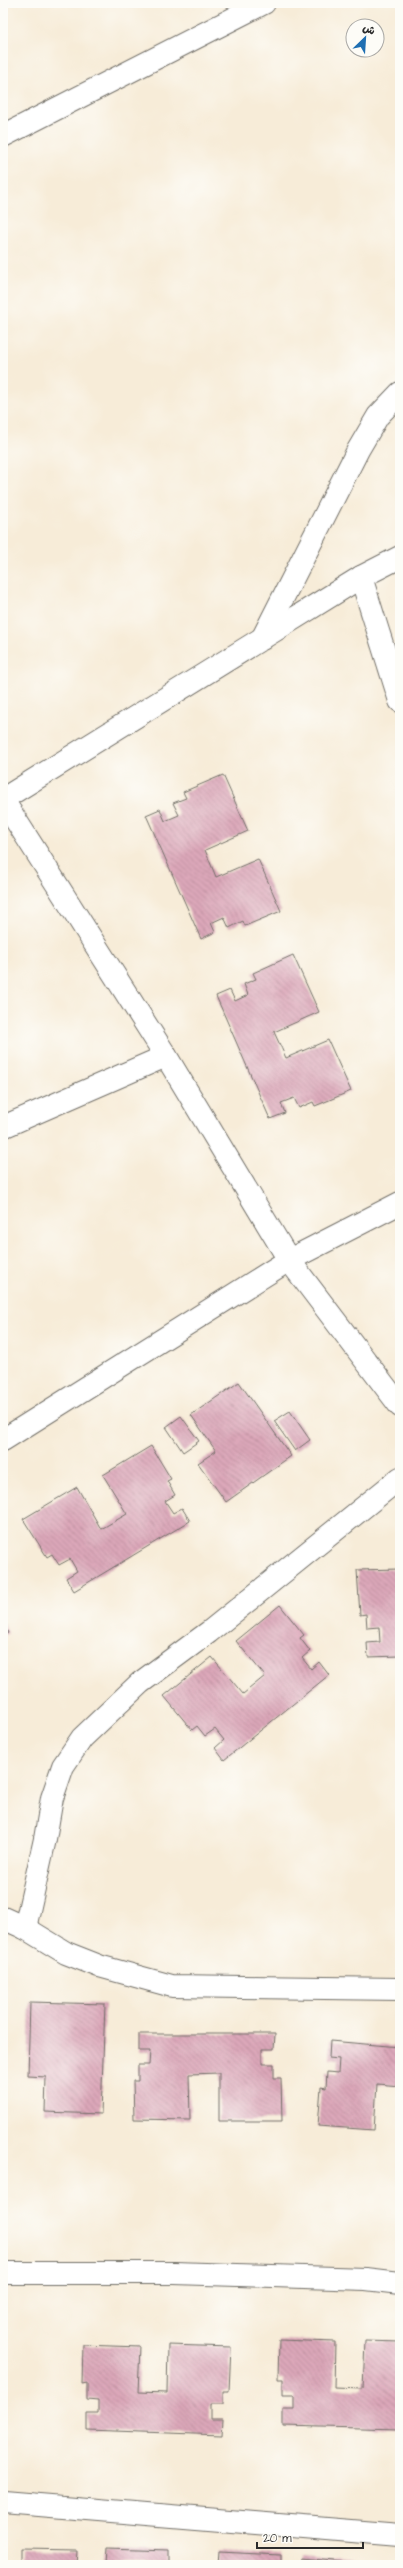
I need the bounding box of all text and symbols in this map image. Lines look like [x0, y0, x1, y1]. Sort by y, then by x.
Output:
north arrow [345, 18, 385, 58]
text: ش [360, 20, 378, 39]
scale bar [257, 2524, 363, 2550]
text: 20 m [263, 2530, 292, 2547]

